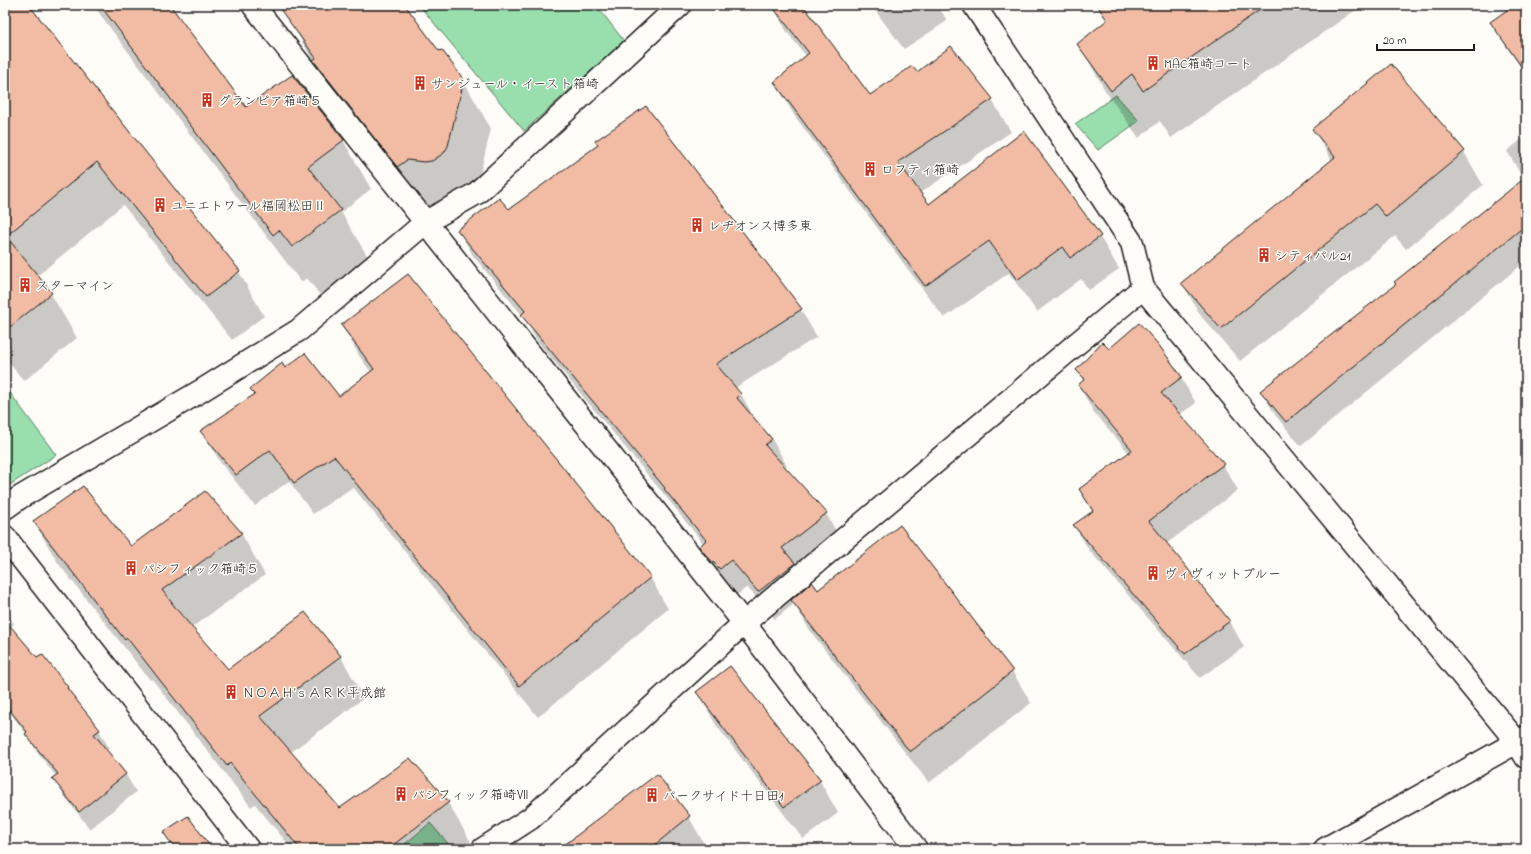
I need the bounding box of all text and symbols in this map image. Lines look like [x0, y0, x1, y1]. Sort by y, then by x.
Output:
scale bar [1377, 26, 1474, 52]
text: 20 m [1383, 32, 1406, 50]
building icon: MAC箱崎コート [1145, 55, 1161, 71]
place label: MAC箱崎コート [1164, 55, 1252, 74]
building icon: サンジュール・イースト箱崎 [412, 75, 428, 91]
place label: サンジュール・イースト箱崎 [431, 75, 598, 94]
building icon: グランピア箱崎５ [199, 92, 215, 108]
place label: グランピア箱崎５ [218, 92, 322, 111]
building icon: ロフティ箱崎 [862, 161, 878, 177]
place label: ロフティ箱崎 [881, 161, 959, 180]
building icon: ユニエトワール福岡松田Ⅱ [152, 197, 168, 213]
place label: ユニエトワール福岡松田Ⅱ [171, 197, 326, 216]
building icon: レヂオンス博多東 [689, 217, 705, 233]
place label: レヂオンス博多東 [708, 217, 812, 236]
building icon: シティパル21 [1256, 247, 1272, 263]
place label: シティパル21 [1275, 247, 1351, 266]
building icon: スターマイン [17, 277, 33, 293]
place label: スターマイン [36, 277, 114, 296]
building icon: パシフィック箱崎５ [123, 560, 139, 576]
place label: パシフィック箱崎５ [142, 560, 259, 579]
building icon: ヴィヴィットブルー [1145, 565, 1161, 581]
place label: ヴィヴィットブルー [1164, 565, 1281, 584]
building icon: ＮＯＡＨ’ｓＡＲＫ平成館 [223, 684, 239, 700]
place label: ＮＯＡＨ’ｓＡＲＫ平成館 [242, 684, 386, 703]
building icon: パシフィック箱崎Ⅶ [393, 786, 409, 802]
place label: パシフィック箱崎Ⅶ [412, 786, 529, 805]
building icon: パークサイド十日田1 [644, 787, 660, 803]
place label: パークサイド十日田1 [663, 787, 783, 806]

